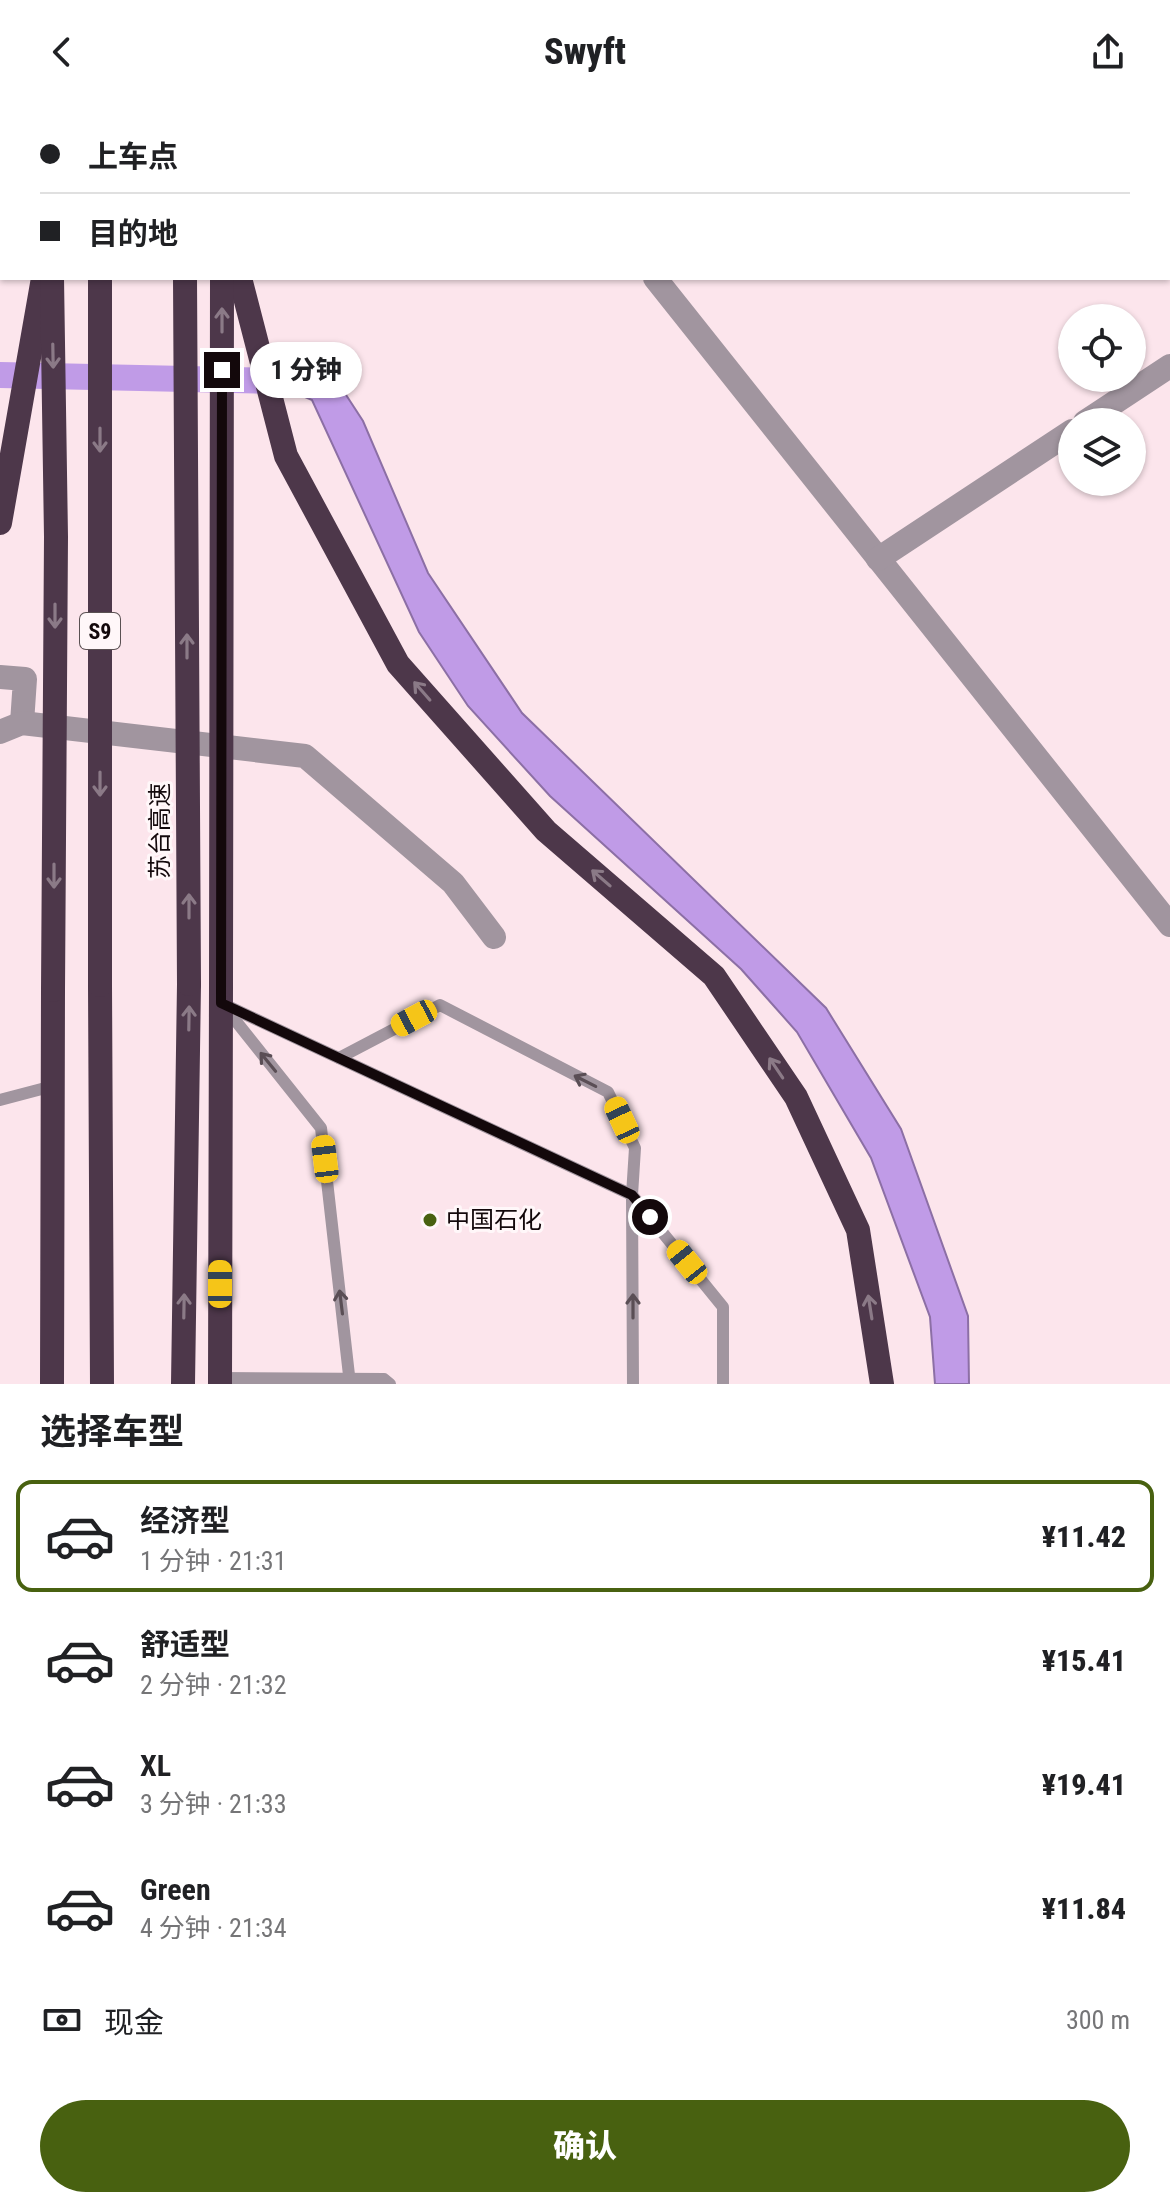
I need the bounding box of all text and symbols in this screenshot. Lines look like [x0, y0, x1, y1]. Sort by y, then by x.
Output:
icon: back [40, 30, 84, 74]
icon: share [1086, 30, 1130, 74]
text: Swyft [544, 31, 626, 73]
text: 上车点 [88, 139, 178, 174]
text: 目的地 [88, 216, 178, 251]
map controls [1058, 304, 1146, 496]
button: locate [1058, 304, 1146, 392]
one-way arrow [214, 307, 230, 334]
one-way arrow [45, 342, 61, 369]
callout: 1 分钟 [250, 342, 362, 398]
route end [204, 352, 240, 388]
text: 1 分钟 [270, 355, 342, 385]
button: layers [1058, 408, 1146, 496]
one-way arrow [92, 426, 108, 453]
one-way arrow [47, 602, 63, 629]
road number: S9 [80, 613, 120, 649]
one-way arrow [180, 633, 195, 660]
one-way arrow [413, 681, 431, 701]
one-way arrow [92, 770, 108, 797]
street label: 苏台高速 [146, 783, 174, 879]
one-way arrow [46, 862, 61, 889]
one-way arrow [592, 870, 612, 888]
one-way arrow [181, 893, 197, 920]
car [387, 996, 441, 1040]
one-way arrow [181, 1005, 197, 1032]
one-way arrow [259, 1051, 277, 1072]
one-way arrow [768, 1057, 784, 1079]
one-way arrow [574, 1072, 598, 1088]
car [601, 1093, 643, 1147]
car [310, 1134, 340, 1184]
route start [632, 1199, 668, 1235]
place label: 中国石化 [446, 1206, 542, 1234]
marker: 中国石化 [421, 1211, 439, 1229]
car [663, 1236, 711, 1288]
car [208, 1260, 232, 1308]
one-way arrow [333, 1290, 348, 1315]
one-way arrow [177, 1293, 192, 1320]
one-way arrow [625, 1293, 641, 1320]
one-way arrow [862, 1295, 877, 1320]
text: 选择车型 [40, 1411, 184, 1453]
icon: car [44, 1500, 116, 1572]
text: 经济型 [140, 1503, 230, 1538]
text: ¥11.42 [1042, 1519, 1126, 1554]
text: 1 分钟 · 21:31 [140, 1546, 286, 1576]
icon: car [44, 1624, 116, 1696]
text: 舒适型 [140, 1627, 230, 1662]
text: ¥15.41 [1042, 1643, 1126, 1678]
text: 2 分钟 · 21:32 [140, 1670, 286, 1700]
icon: car [44, 1748, 116, 1820]
text: XL [140, 1748, 171, 1783]
text: ¥19.41 [1042, 1767, 1126, 1802]
text: 3 分钟 · 21:33 [140, 1789, 286, 1819]
icon: car [44, 1872, 116, 1944]
text: Green [140, 1872, 211, 1907]
text: ¥11.84 [1042, 1891, 1126, 1926]
text: 4 分钟 · 21:34 [140, 1913, 286, 1943]
icon: cash [40, 1998, 84, 2042]
text: 现金 [104, 2005, 164, 2040]
text: 300 m [1066, 2005, 1130, 2035]
button: 确认 [40, 2100, 1130, 2192]

